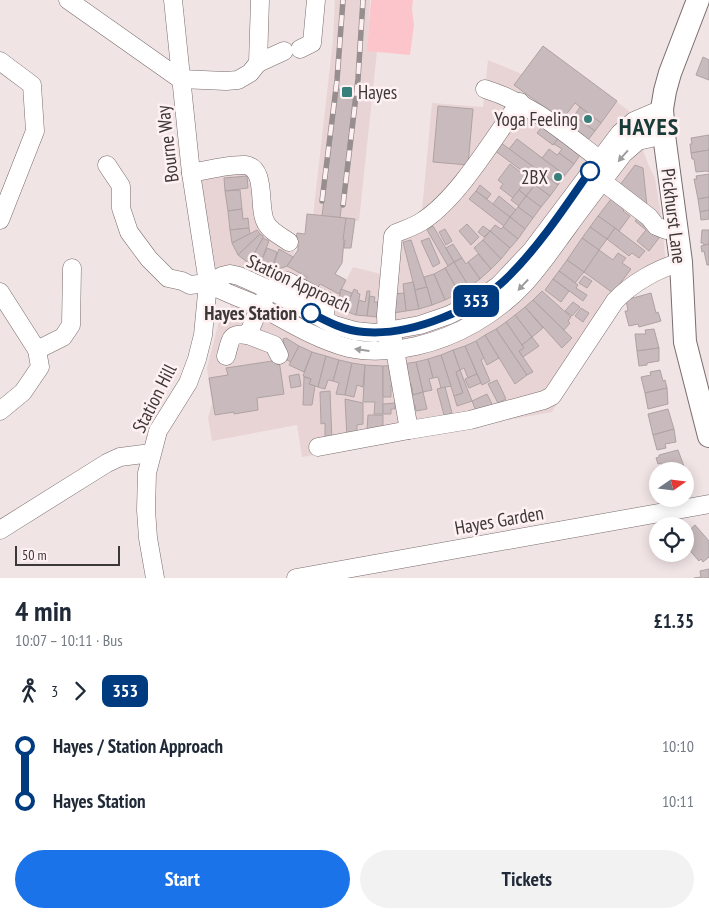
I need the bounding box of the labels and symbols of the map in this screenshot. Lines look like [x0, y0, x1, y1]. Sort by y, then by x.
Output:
place label: Hayes [358, 80, 397, 104]
marker: Hayes [340, 85, 354, 99]
street label: Bourne Way [150, 103, 184, 184]
place label: Yoga Feeling [494, 107, 578, 131]
district label: HAYES [619, 111, 679, 142]
marker: Yoga Feeling [582, 113, 594, 125]
one-way arrow [617, 149, 628, 162]
unlabelled marker [580, 161, 600, 181]
place label: 2BX [521, 165, 548, 189]
street label: Pickhurst Lane [656, 167, 692, 265]
marker: 2BX [552, 171, 564, 183]
street label: Station Approach [243, 248, 355, 318]
one-way arrow [517, 278, 529, 290]
line badge: 353 [447, 285, 505, 317]
place label: Hayes Station [204, 301, 297, 325]
marker: Hayes Station [301, 303, 321, 323]
one-way arrow [353, 346, 369, 354]
street label: Station Hill [126, 359, 182, 436]
north arrow [649, 462, 694, 508]
street label: Hayes Garden [453, 500, 545, 540]
scale bar [15, 543, 120, 566]

